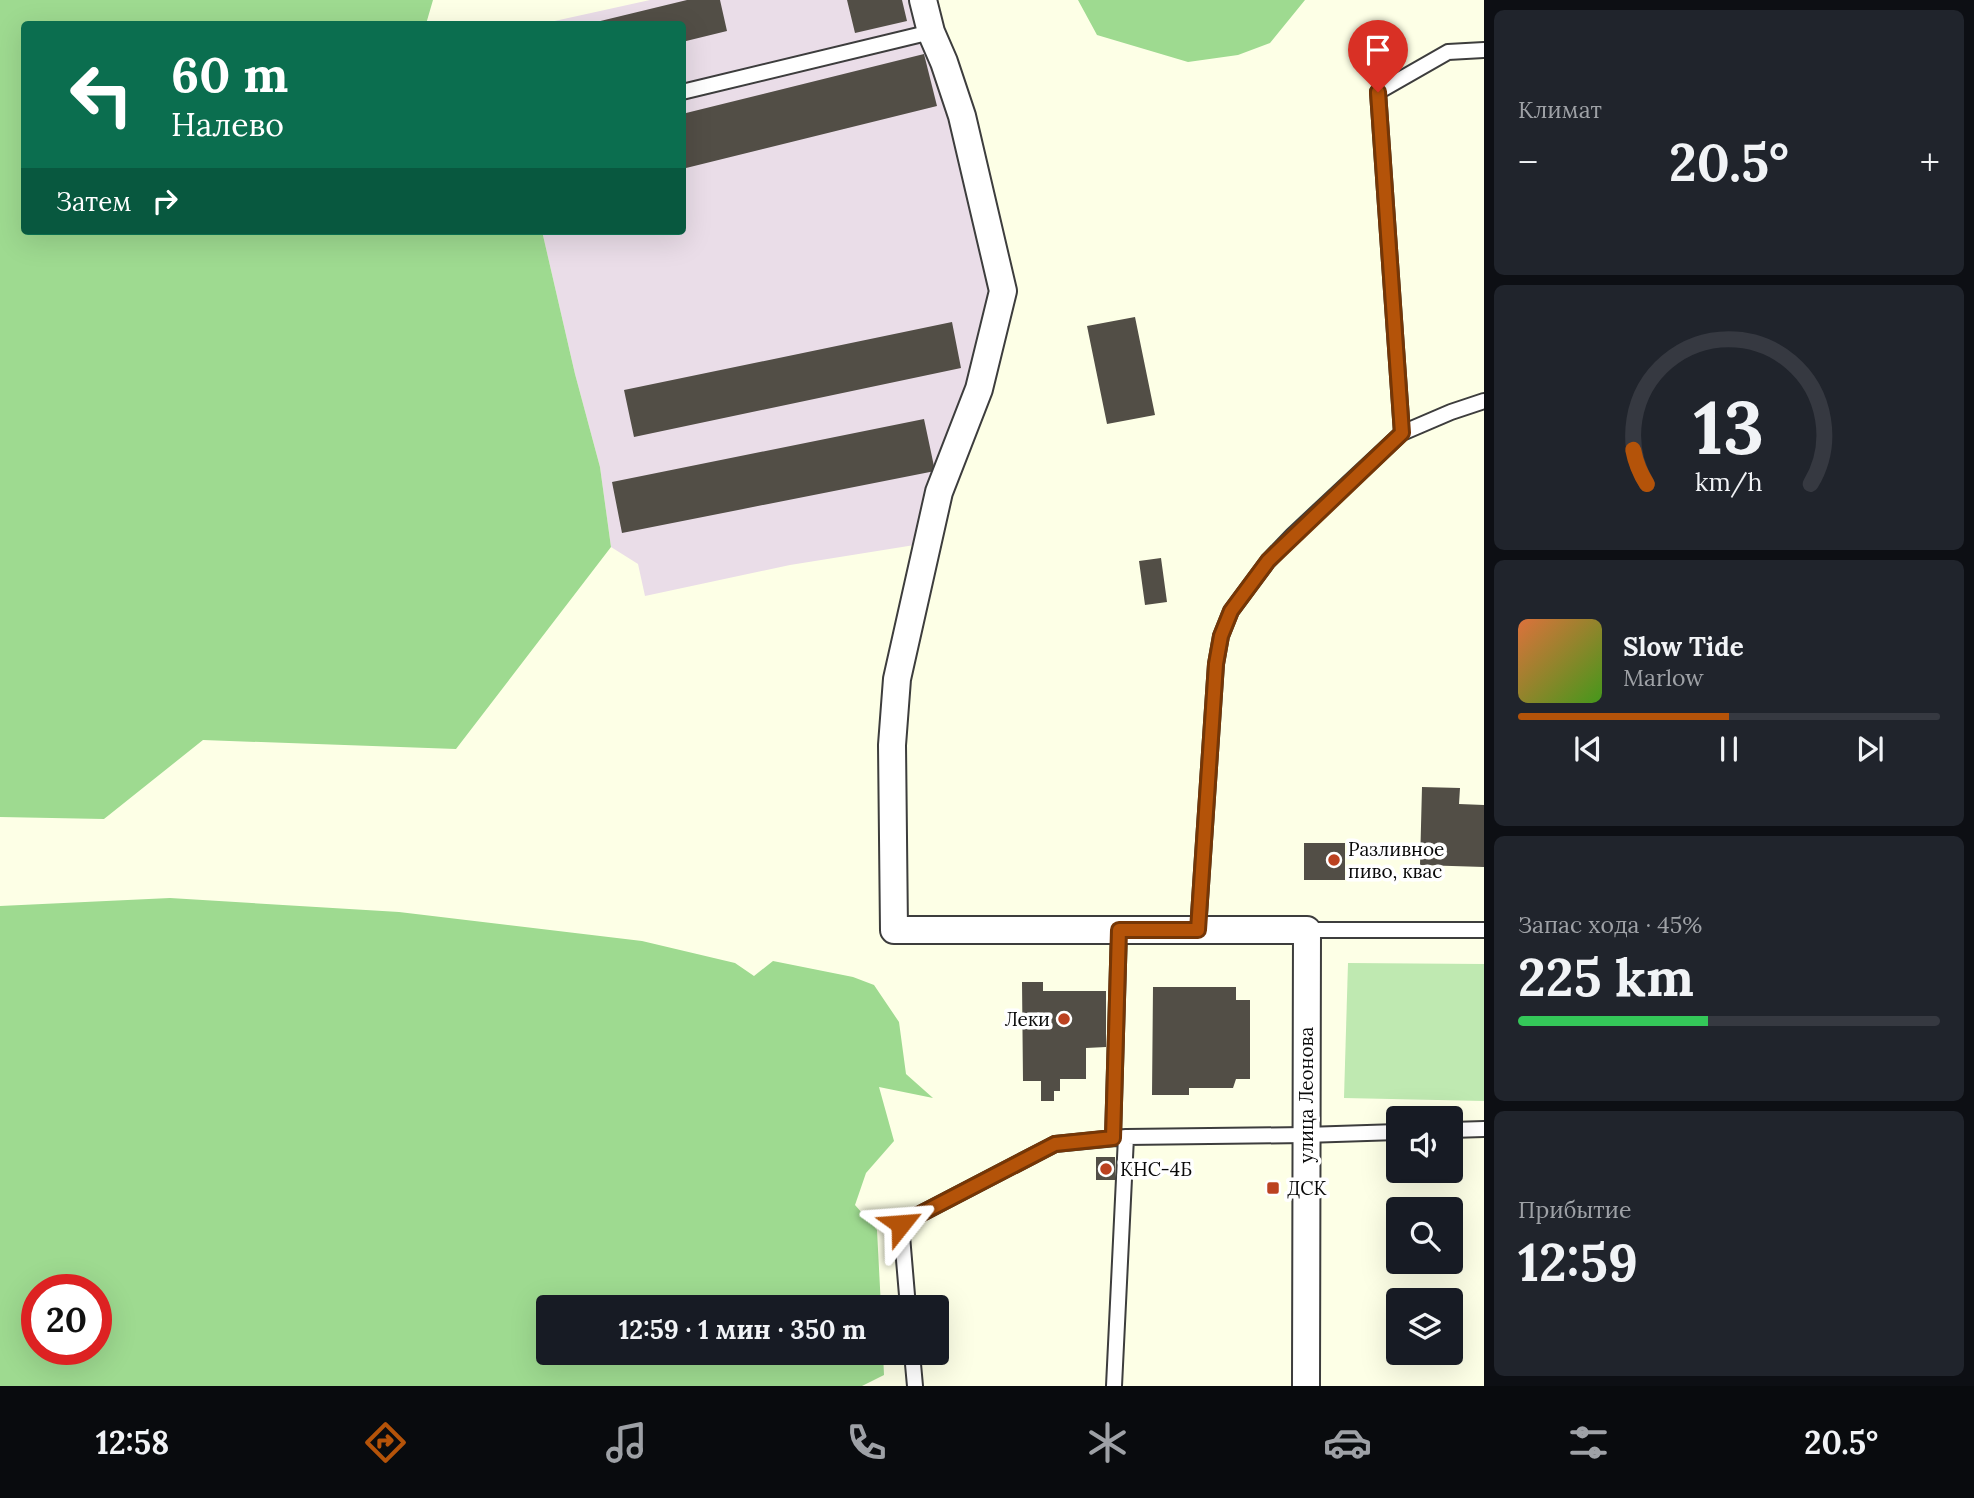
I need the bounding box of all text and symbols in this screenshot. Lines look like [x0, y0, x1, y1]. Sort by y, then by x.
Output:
pin [1348, 20, 1408, 92]
icon: arrive [1359, 31, 1397, 69]
text: 60 m [171, 43, 288, 105]
icon: left [56, 49, 147, 140]
text: Климат [1518, 95, 1602, 124]
text: Налево [171, 104, 284, 145]
text: 20.5° [1669, 129, 1789, 195]
text: − [1518, 138, 1538, 186]
text: + [1920, 138, 1940, 186]
icon: right [146, 182, 184, 220]
text: Затем [56, 185, 132, 218]
text: 13 [1694, 381, 1764, 474]
text: km/h [1695, 466, 1763, 498]
text: Slow Tide [1623, 630, 1744, 663]
text: Marlow [1623, 663, 1704, 692]
icon: previous [1569, 730, 1607, 768]
icon: pause [1710, 730, 1748, 768]
icon: next [1851, 730, 1889, 768]
place label: Разливное пиво, квас [1348, 837, 1444, 883]
marker: Разливное пиво, квас [1326, 852, 1342, 868]
text: Запас хода · 45% [1518, 910, 1702, 939]
text: 225 km [1518, 944, 1694, 1010]
place label: Леки [1005, 1007, 1050, 1031]
marker: Леки [1056, 1011, 1072, 1027]
street label: улица Леонова [1294, 1027, 1318, 1163]
map controls [1386, 1106, 1463, 1365]
button: sound [1386, 1106, 1463, 1183]
place label: КНС-4Б [1120, 1157, 1192, 1181]
marker: КНС-4Б [1098, 1161, 1114, 1177]
place label: ДСК [1287, 1176, 1326, 1200]
marker: ДСК [1265, 1180, 1281, 1196]
position arrow [864, 1187, 938, 1261]
text: Прибытие [1518, 1195, 1632, 1224]
button: search [1386, 1197, 1463, 1274]
text: 12:59 [1518, 1229, 1638, 1295]
speed limit sign: 20 [21, 1274, 112, 1365]
button: layers [1386, 1288, 1463, 1365]
text: 12:59 · 1 мин · 350 m [619, 1313, 866, 1346]
icon: directions [361, 1418, 410, 1467]
icon: music [602, 1418, 651, 1467]
icon: phone [842, 1418, 891, 1467]
icon: climate [1083, 1418, 1132, 1467]
icon: car [1323, 1418, 1372, 1467]
icon: filters [1564, 1418, 1613, 1467]
text: 12:58 [96, 1422, 169, 1463]
text: 20.5° [1804, 1422, 1878, 1463]

